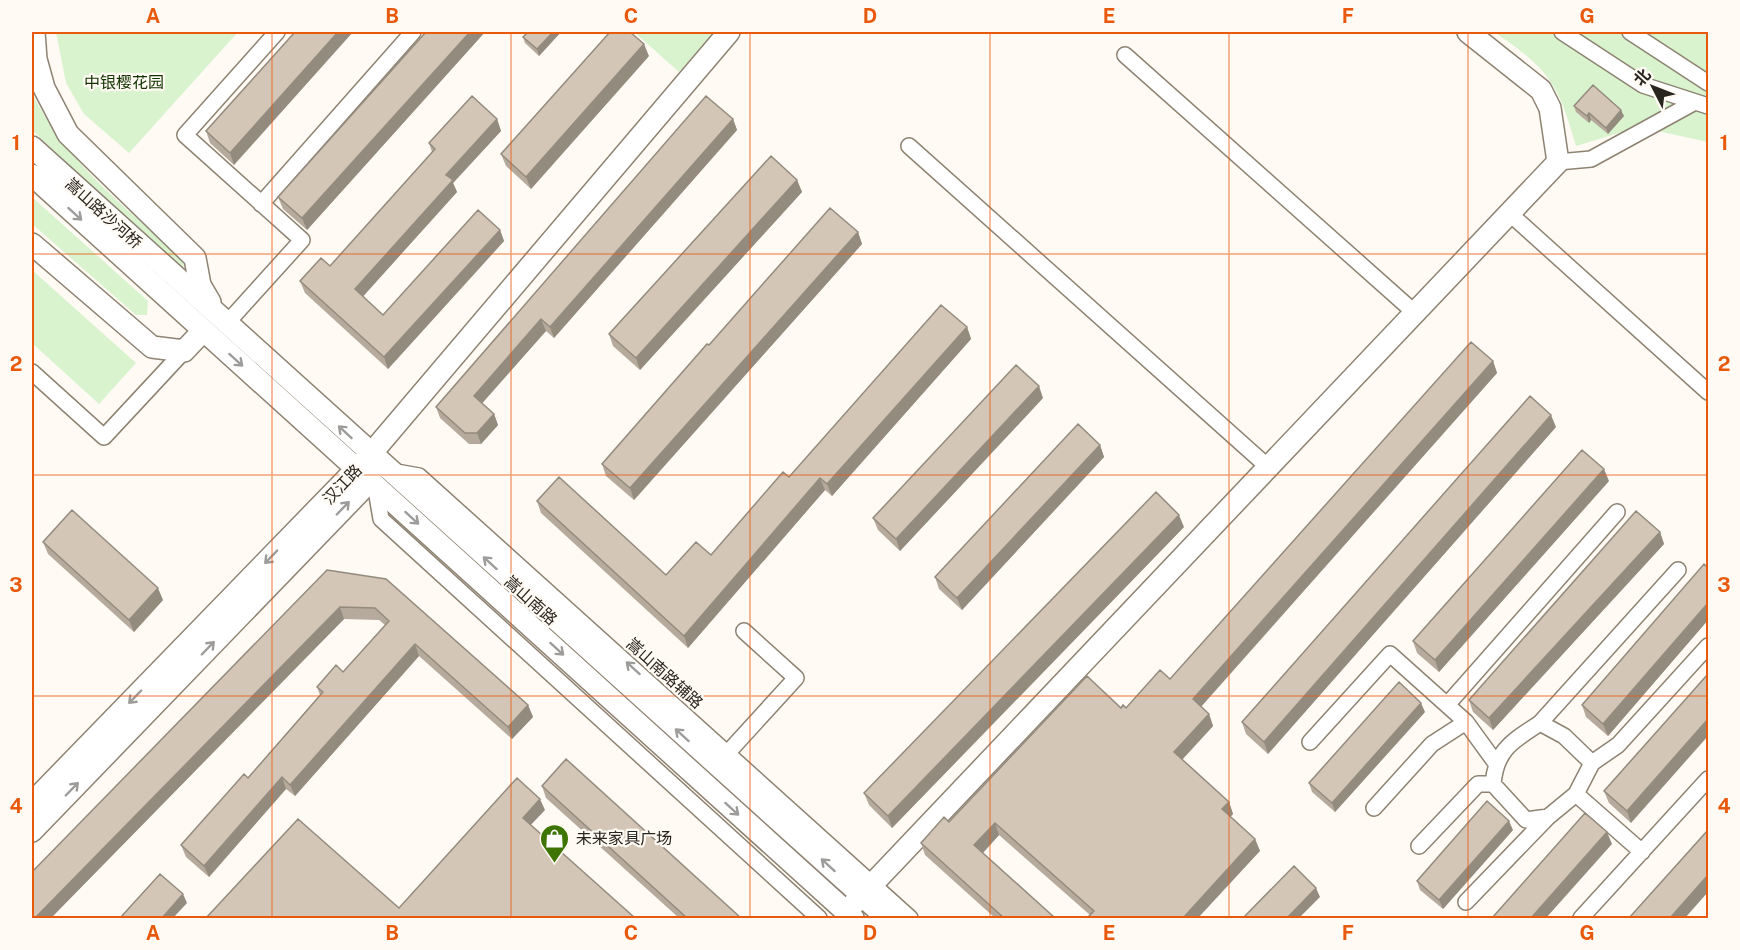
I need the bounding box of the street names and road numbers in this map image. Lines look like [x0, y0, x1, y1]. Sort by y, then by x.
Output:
street label: 嵩山路沙河桥 [62, 174, 146, 253]
street label: 汉江路 [319, 460, 366, 508]
street label: 嵩山南路 [501, 572, 561, 629]
street label: 嵩山南路辅路 [623, 634, 707, 713]

